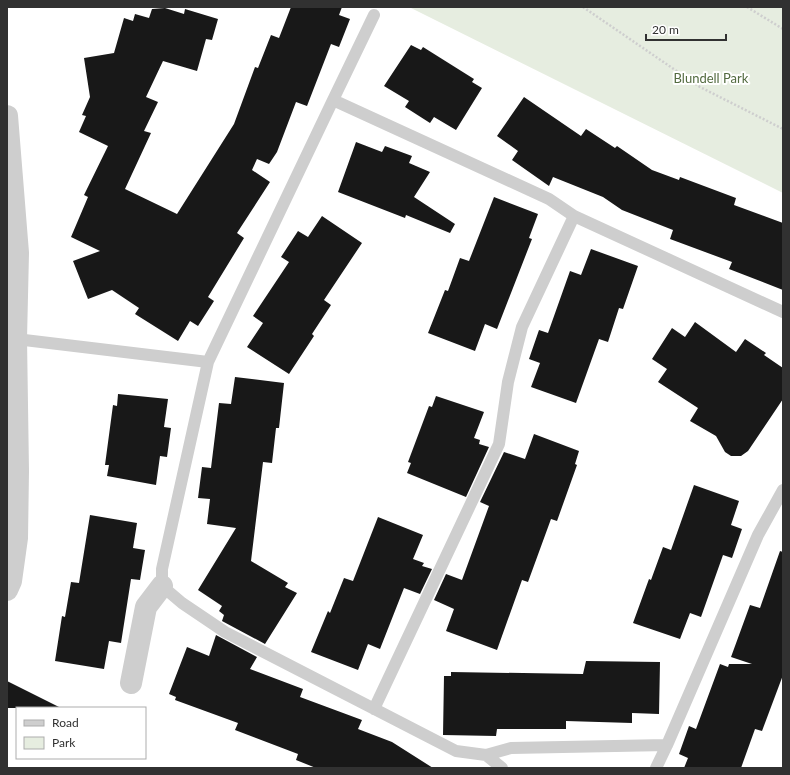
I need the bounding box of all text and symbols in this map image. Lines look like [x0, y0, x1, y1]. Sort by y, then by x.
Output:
scale bar [646, 16, 726, 42]
text: 20 m [652, 22, 679, 37]
park label: Blundell Park [674, 70, 749, 86]
legend [16, 707, 146, 759]
text: Road [52, 715, 79, 730]
text: Park [52, 735, 76, 750]

